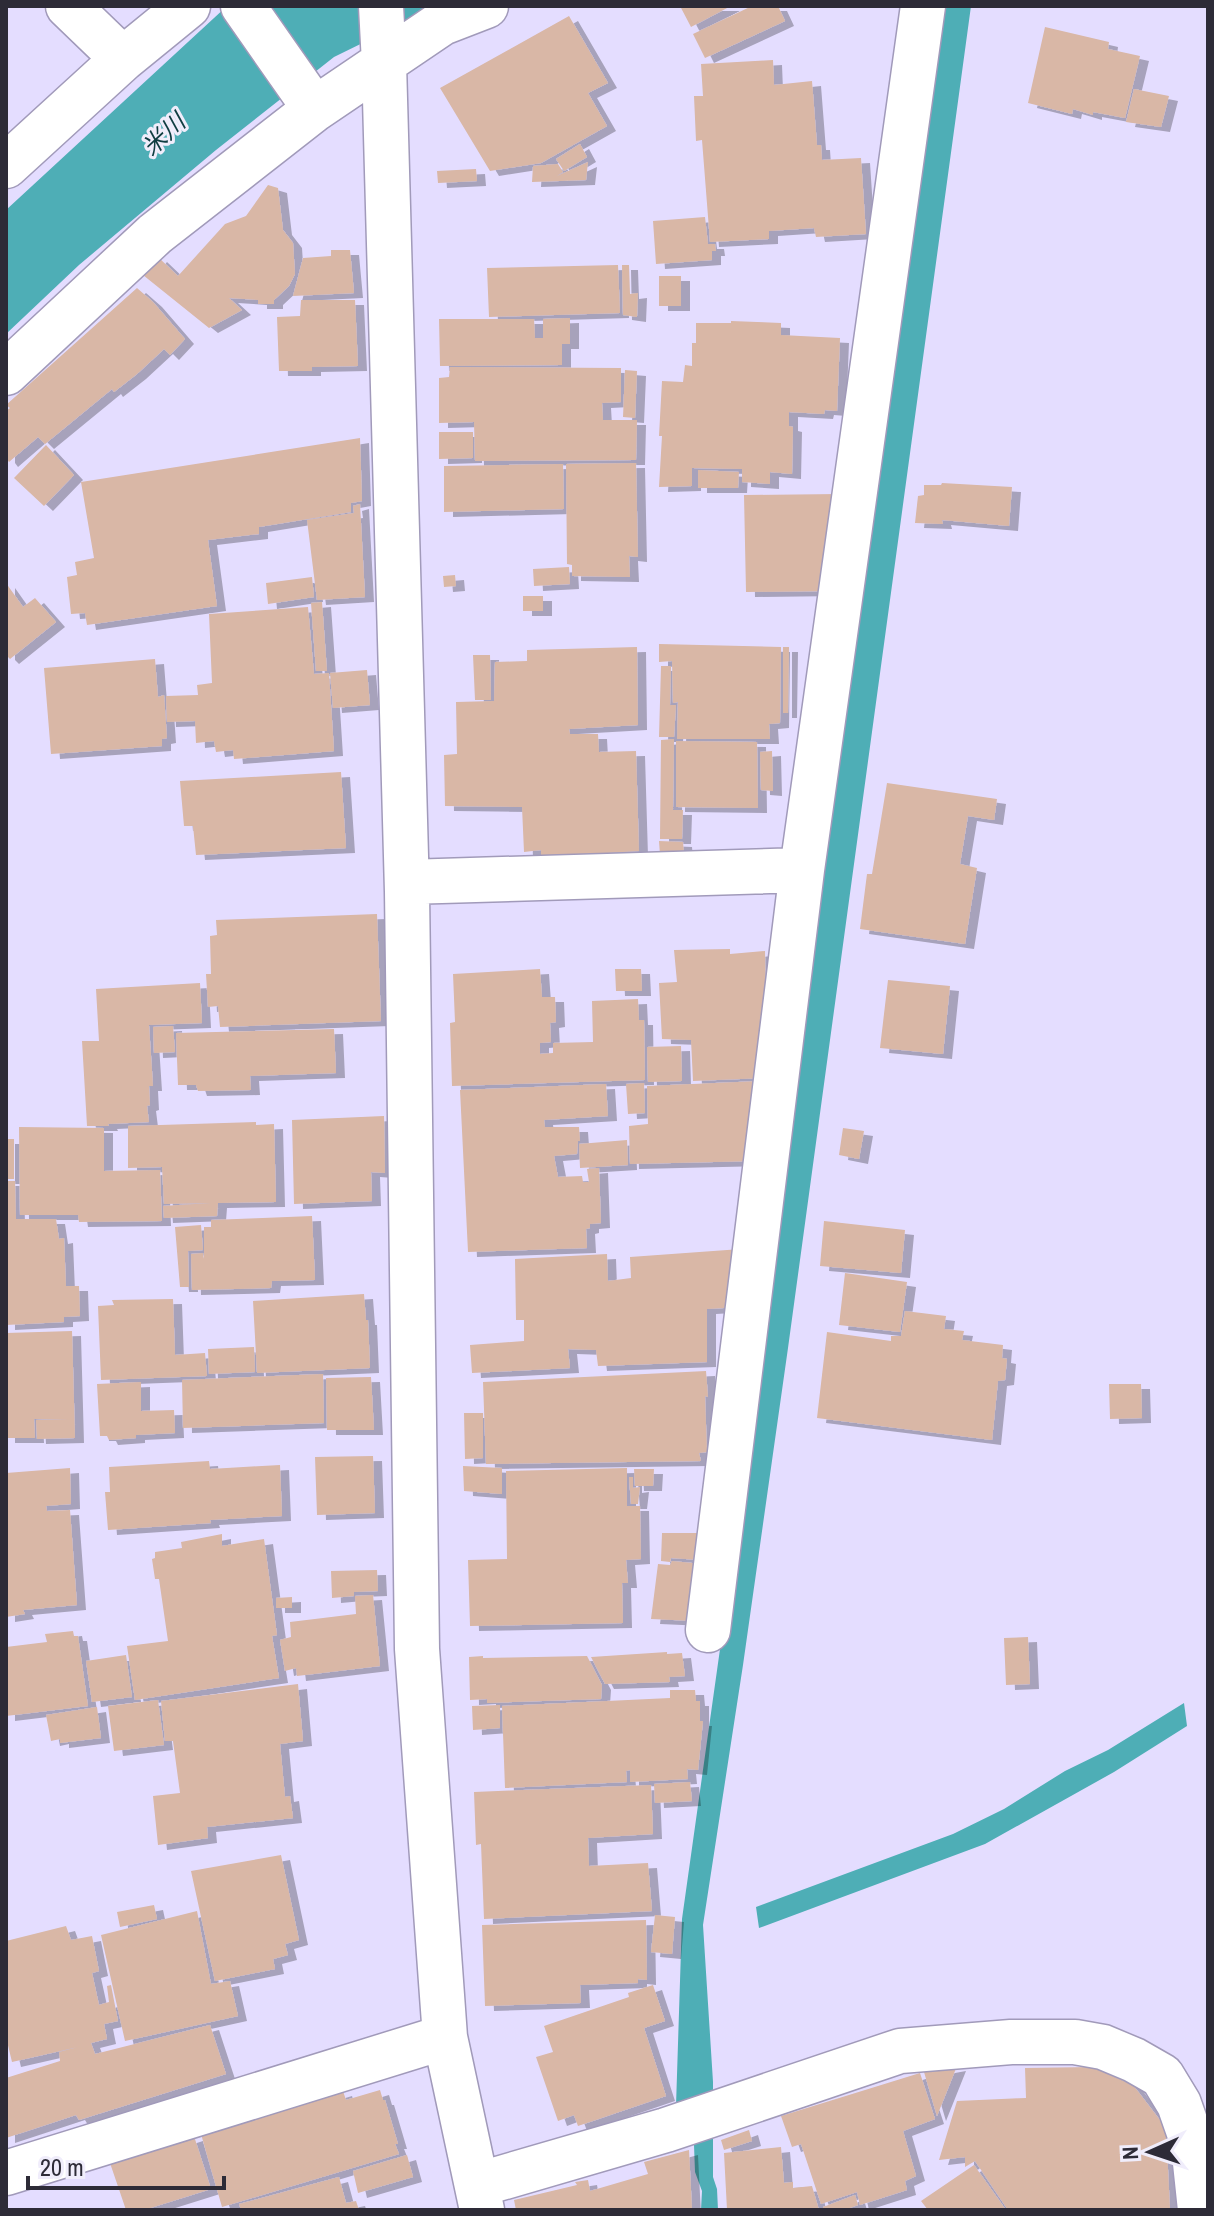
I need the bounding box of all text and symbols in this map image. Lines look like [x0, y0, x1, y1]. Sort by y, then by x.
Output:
water label: 米川 [135, 104, 194, 162]
north arrow [1110, 2112, 1190, 2192]
scale bar [28, 2140, 224, 2190]
text: N [1115, 2146, 1145, 2160]
text: 20 m [40, 2151, 84, 2183]

